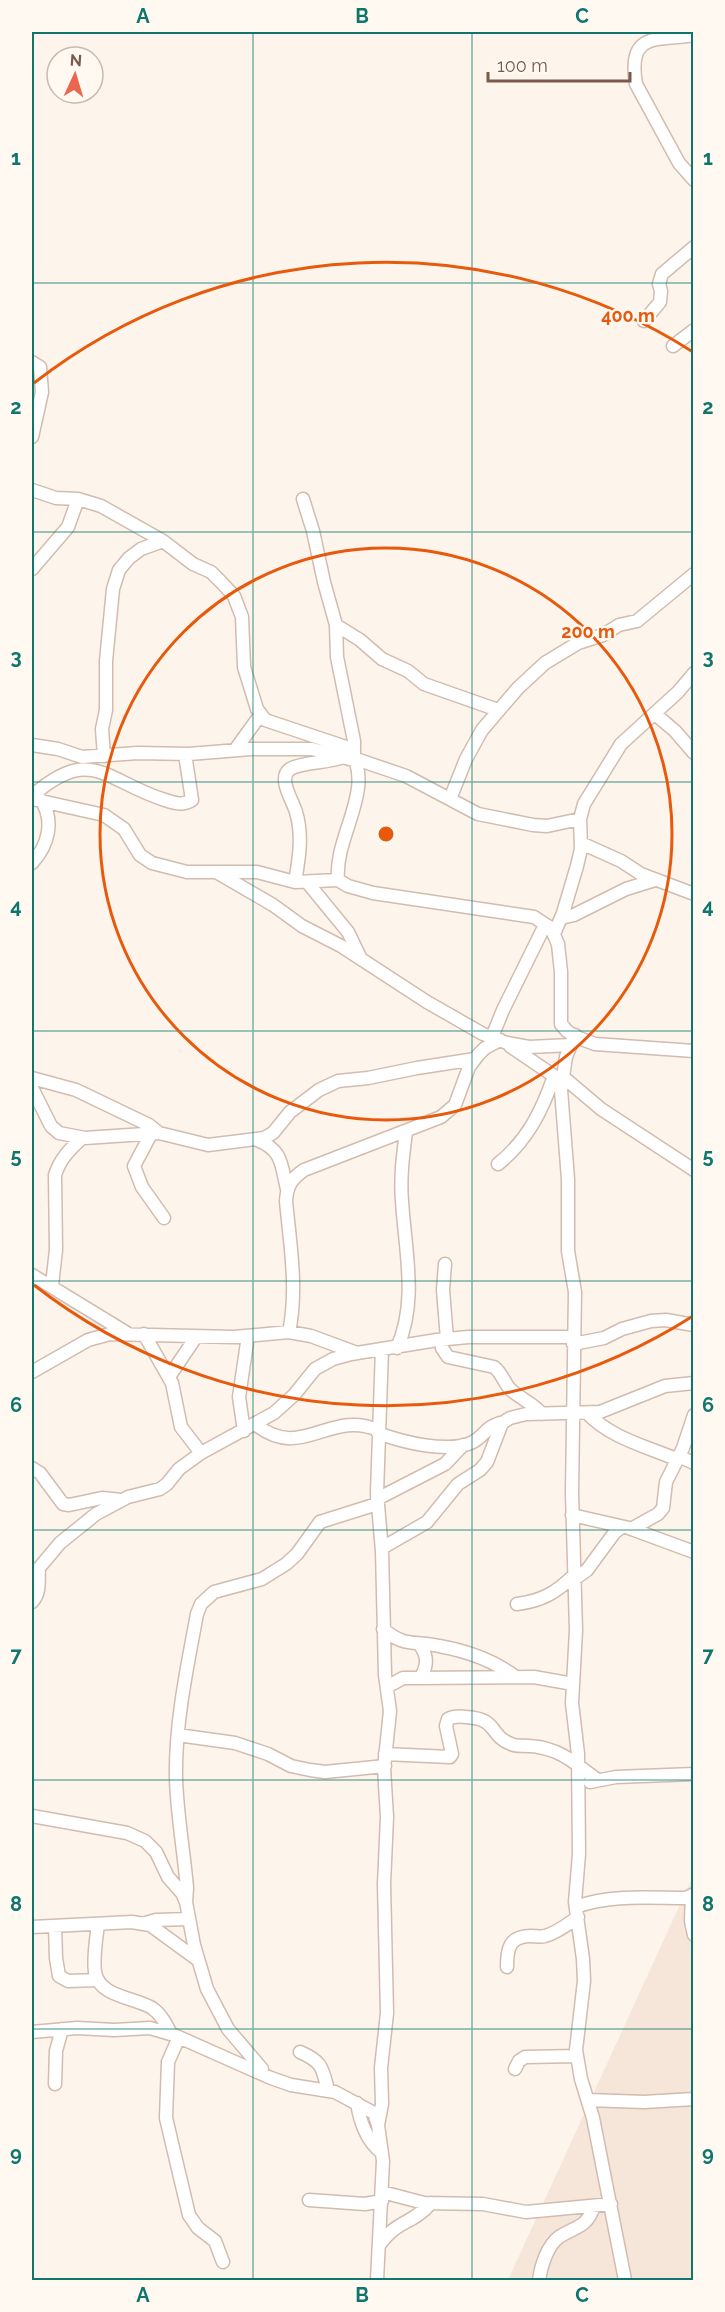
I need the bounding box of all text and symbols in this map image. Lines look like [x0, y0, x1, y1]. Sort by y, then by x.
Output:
text: A [136, 4, 150, 28]
text: B [355, 4, 369, 28]
text: C [575, 4, 589, 28]
north arrow [45, 45, 105, 105]
scale bar [488, 45, 630, 83]
text: N [69, 51, 83, 70]
text: 100 m [497, 55, 548, 76]
text: 1 [11, 146, 21, 170]
text: 1 [703, 146, 713, 170]
text: 400 m [601, 305, 655, 326]
text: 2 [10, 395, 22, 419]
text: 2 [702, 395, 714, 419]
text: 200 m [561, 621, 615, 642]
text: 3 [10, 645, 22, 669]
text: 3 [702, 645, 714, 669]
centre of rings [376, 824, 396, 844]
text: 4 [10, 894, 22, 918]
text: 4 [702, 894, 714, 918]
text: 5 [10, 1144, 22, 1168]
text: 5 [702, 1144, 714, 1168]
text: 6 [10, 1393, 22, 1417]
text: 6 [702, 1393, 714, 1417]
text: 7 [10, 1643, 22, 1667]
text: 7 [702, 1643, 714, 1667]
text: 8 [10, 1892, 22, 1916]
text: 8 [702, 1892, 714, 1916]
text: 9 [10, 2142, 22, 2166]
text: 9 [702, 2142, 714, 2166]
text: A [136, 2283, 150, 2307]
text: B [355, 2283, 369, 2307]
text: C [575, 2283, 589, 2307]

